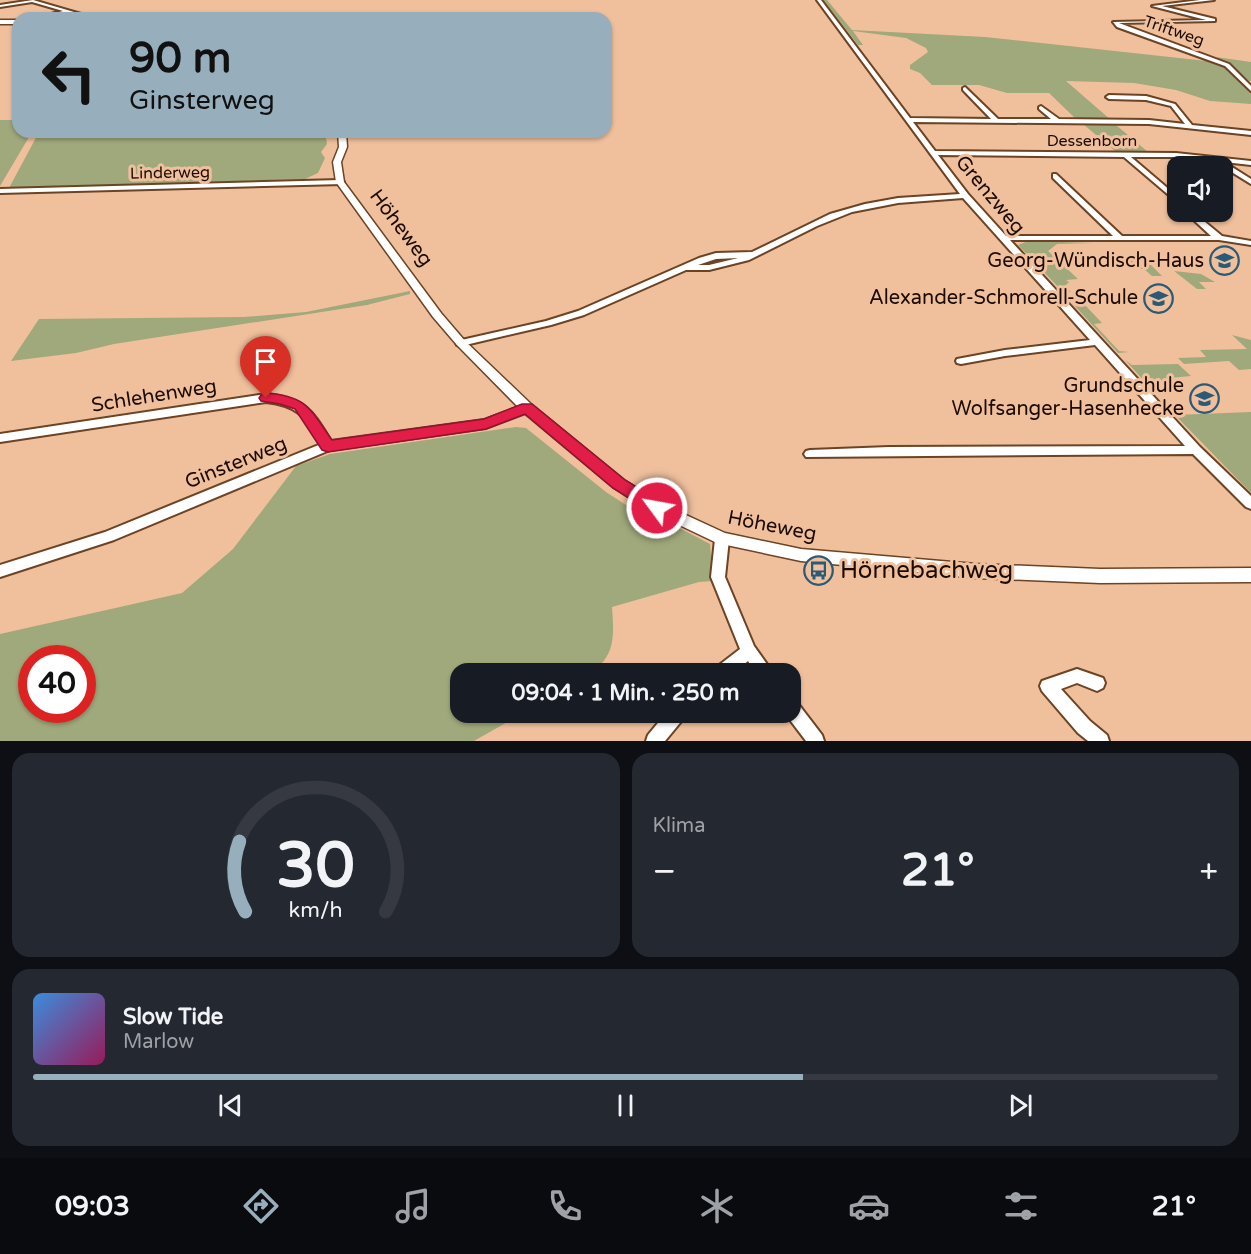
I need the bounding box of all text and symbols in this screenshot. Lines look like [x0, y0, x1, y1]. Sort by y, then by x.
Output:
street label: Triftweg [1141, 11, 1207, 51]
text: 90 m [129, 33, 231, 84]
icon: left [30, 36, 108, 114]
text: Ginsterweg [129, 84, 275, 117]
street label: Dessenborn [1047, 131, 1137, 151]
street label: Grenzweg [950, 151, 1030, 239]
map controls [1167, 156, 1233, 222]
button: sound [1167, 156, 1233, 222]
street label: Linderweg [130, 162, 210, 184]
street label: Höheweg [364, 185, 438, 271]
school or university icon: Georg-Wündisch-Haus [1209, 245, 1241, 277]
place label: Georg-Wündisch-Haus [987, 249, 1204, 273]
school or university icon: Alexander-Schmorell-Schule [1143, 282, 1175, 314]
place label: Alexander-Schmorell-Schule [869, 286, 1138, 310]
pin [240, 336, 291, 398]
icon: arrive [249, 345, 282, 378]
street label: Schlehenweg [90, 374, 218, 418]
place label: Grundschule Wolfsanger-Hasenhecke [951, 374, 1184, 421]
school or university icon: Grundschule Wolfsanger-Hasenhecke [1189, 382, 1221, 414]
street label: Ginsterweg [181, 432, 291, 494]
position arrow [625, 476, 689, 540]
street label: Höheweg [726, 506, 818, 546]
bus stop icon: Hörnebachweg [803, 554, 835, 586]
place label: Hörnebachweg [840, 556, 1013, 585]
speed limit sign: 40 [18, 645, 96, 723]
text: 09:04 · 1 Min. · 250 m [512, 680, 739, 706]
text: Klima [653, 814, 705, 838]
text: 30 [277, 829, 355, 904]
text: 21° [901, 844, 974, 898]
text: − [653, 852, 676, 891]
text: + [1199, 852, 1218, 891]
text: km/h [289, 897, 343, 923]
text: Slow Tide [123, 1004, 223, 1030]
text: Marlow [123, 1030, 194, 1054]
icon: previous [214, 1089, 247, 1122]
icon: pause [609, 1089, 642, 1122]
icon: next [1004, 1089, 1037, 1122]
icon: directions [240, 1185, 282, 1227]
icon: music [392, 1185, 434, 1227]
icon: phone [544, 1185, 586, 1227]
icon: climate [696, 1185, 738, 1227]
icon: car [848, 1185, 890, 1227]
icon: filters [1000, 1185, 1042, 1227]
text: 09:03 [55, 1190, 130, 1223]
text: 21° [1152, 1190, 1196, 1223]

